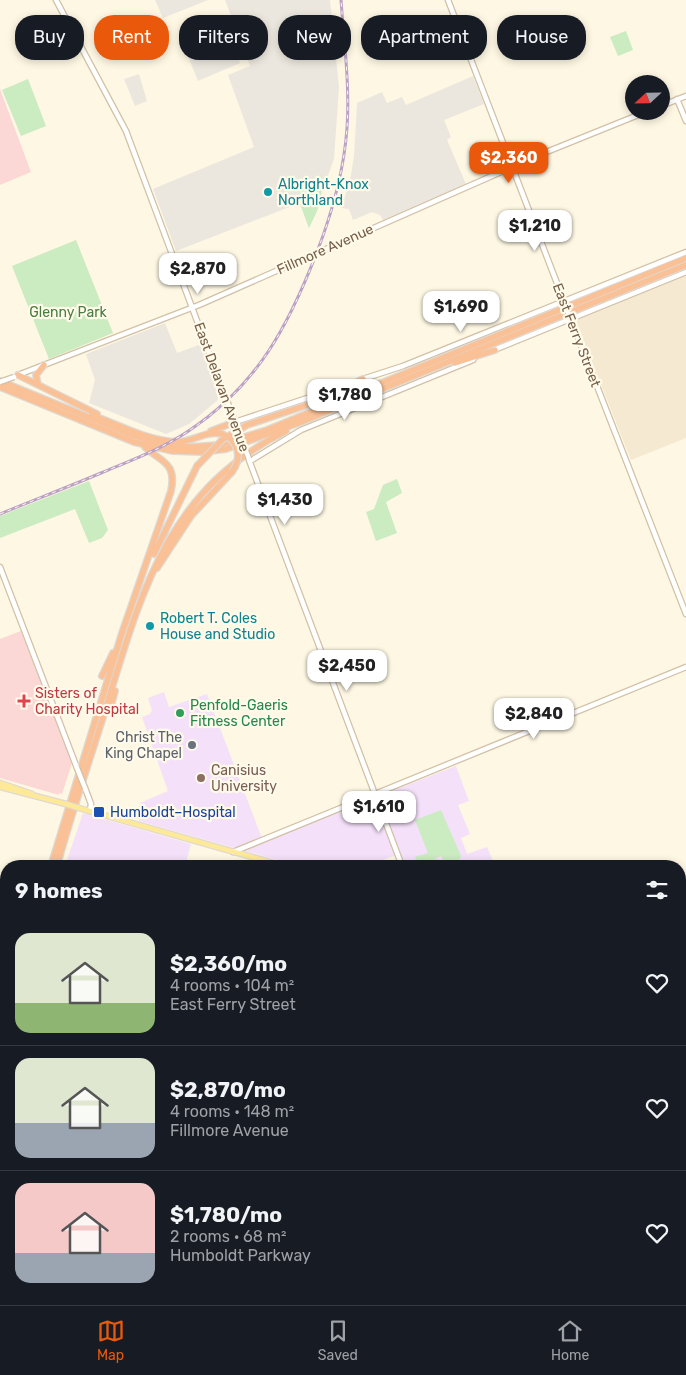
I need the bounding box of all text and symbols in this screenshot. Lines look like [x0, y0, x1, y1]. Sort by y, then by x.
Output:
chip: Buy [15, 15, 84, 60]
chip: Rent [94, 15, 169, 60]
chip: Filters [179, 15, 268, 60]
chip: New [278, 15, 351, 60]
chip: Apartment [361, 15, 487, 60]
chip: House [497, 15, 586, 60]
north arrow [625, 75, 670, 120]
map controls [625, 75, 670, 120]
pin: $2,360 [468, 142, 550, 184]
text: $2,360 [480, 148, 538, 167]
place label: Albright-Knox Northland [278, 176, 369, 209]
marker: Albright-Knox Northland [262, 186, 274, 198]
pin: $1,210 [494, 210, 576, 252]
text: $1,210 [509, 216, 561, 235]
street label: Fillmore Avenue [274, 220, 376, 278]
pin: $2,870 [157, 252, 239, 295]
text: $2,870 [170, 259, 226, 278]
street label: East Ferry Street [549, 281, 604, 390]
pin: $1,690 [420, 290, 502, 333]
text: $1,690 [434, 297, 488, 316]
park label: Glenny Park [29, 304, 107, 321]
street label: East Delavan Avenue [190, 320, 253, 454]
pin: $1,780 [304, 378, 386, 421]
text: $1,780 [318, 385, 372, 404]
pin: $1,430 [244, 484, 326, 526]
text: $1,430 [257, 490, 313, 509]
place label: Robert T. Coles House and Studio [160, 610, 275, 643]
marker: Robert T. Coles House and Studio [144, 620, 156, 632]
pin: $2,450 [306, 650, 388, 692]
text: $2,450 [318, 656, 376, 675]
place label: Sisters of Charity Hospital [35, 685, 139, 718]
marker: Sisters of Charity Hospital [17, 694, 31, 708]
place label: Penfold-Gaeris Fitness Center [190, 697, 288, 730]
pin: $2,840 [493, 698, 575, 740]
text: $2,840 [505, 704, 563, 723]
marker: Penfold-Gaeris Fitness Center [174, 707, 186, 719]
place label: Christ The King Chapel [105, 729, 182, 762]
marker: Christ The King Chapel [186, 739, 198, 751]
place label: Canisius University [211, 762, 277, 795]
marker: Canisius University [195, 772, 207, 784]
pin: $1,610 [338, 790, 420, 833]
text: $1,610 [353, 797, 405, 816]
place label: Humboldt–Hospital [110, 804, 236, 821]
marker: Humboldt–Hospital [92, 805, 106, 819]
icon: filters [643, 876, 671, 904]
text: 9 homes [15, 878, 103, 903]
text: $2,360/mo [170, 951, 287, 976]
icon: home [55, 953, 115, 1013]
icon: heart [643, 969, 671, 997]
text: 4 rooms · 104 m² [170, 976, 294, 995]
text: East Ferry Street [170, 995, 296, 1014]
text: $2,870/mo [170, 1077, 286, 1102]
icon: home [55, 1078, 115, 1138]
icon: heart [643, 1094, 671, 1122]
text: 4 rooms · 148 m² [170, 1102, 294, 1121]
text: Fillmore Avenue [170, 1121, 289, 1140]
text: $1,780/mo [170, 1202, 282, 1227]
icon: home [55, 1203, 115, 1263]
icon: heart [643, 1219, 671, 1247]
text: 2 rooms · 68 m² [170, 1227, 287, 1246]
text: Humboldt Parkway [170, 1246, 311, 1265]
tab: Map [97, 1317, 125, 1364]
tab: Saved [318, 1317, 358, 1364]
tab: Home [551, 1317, 589, 1364]

